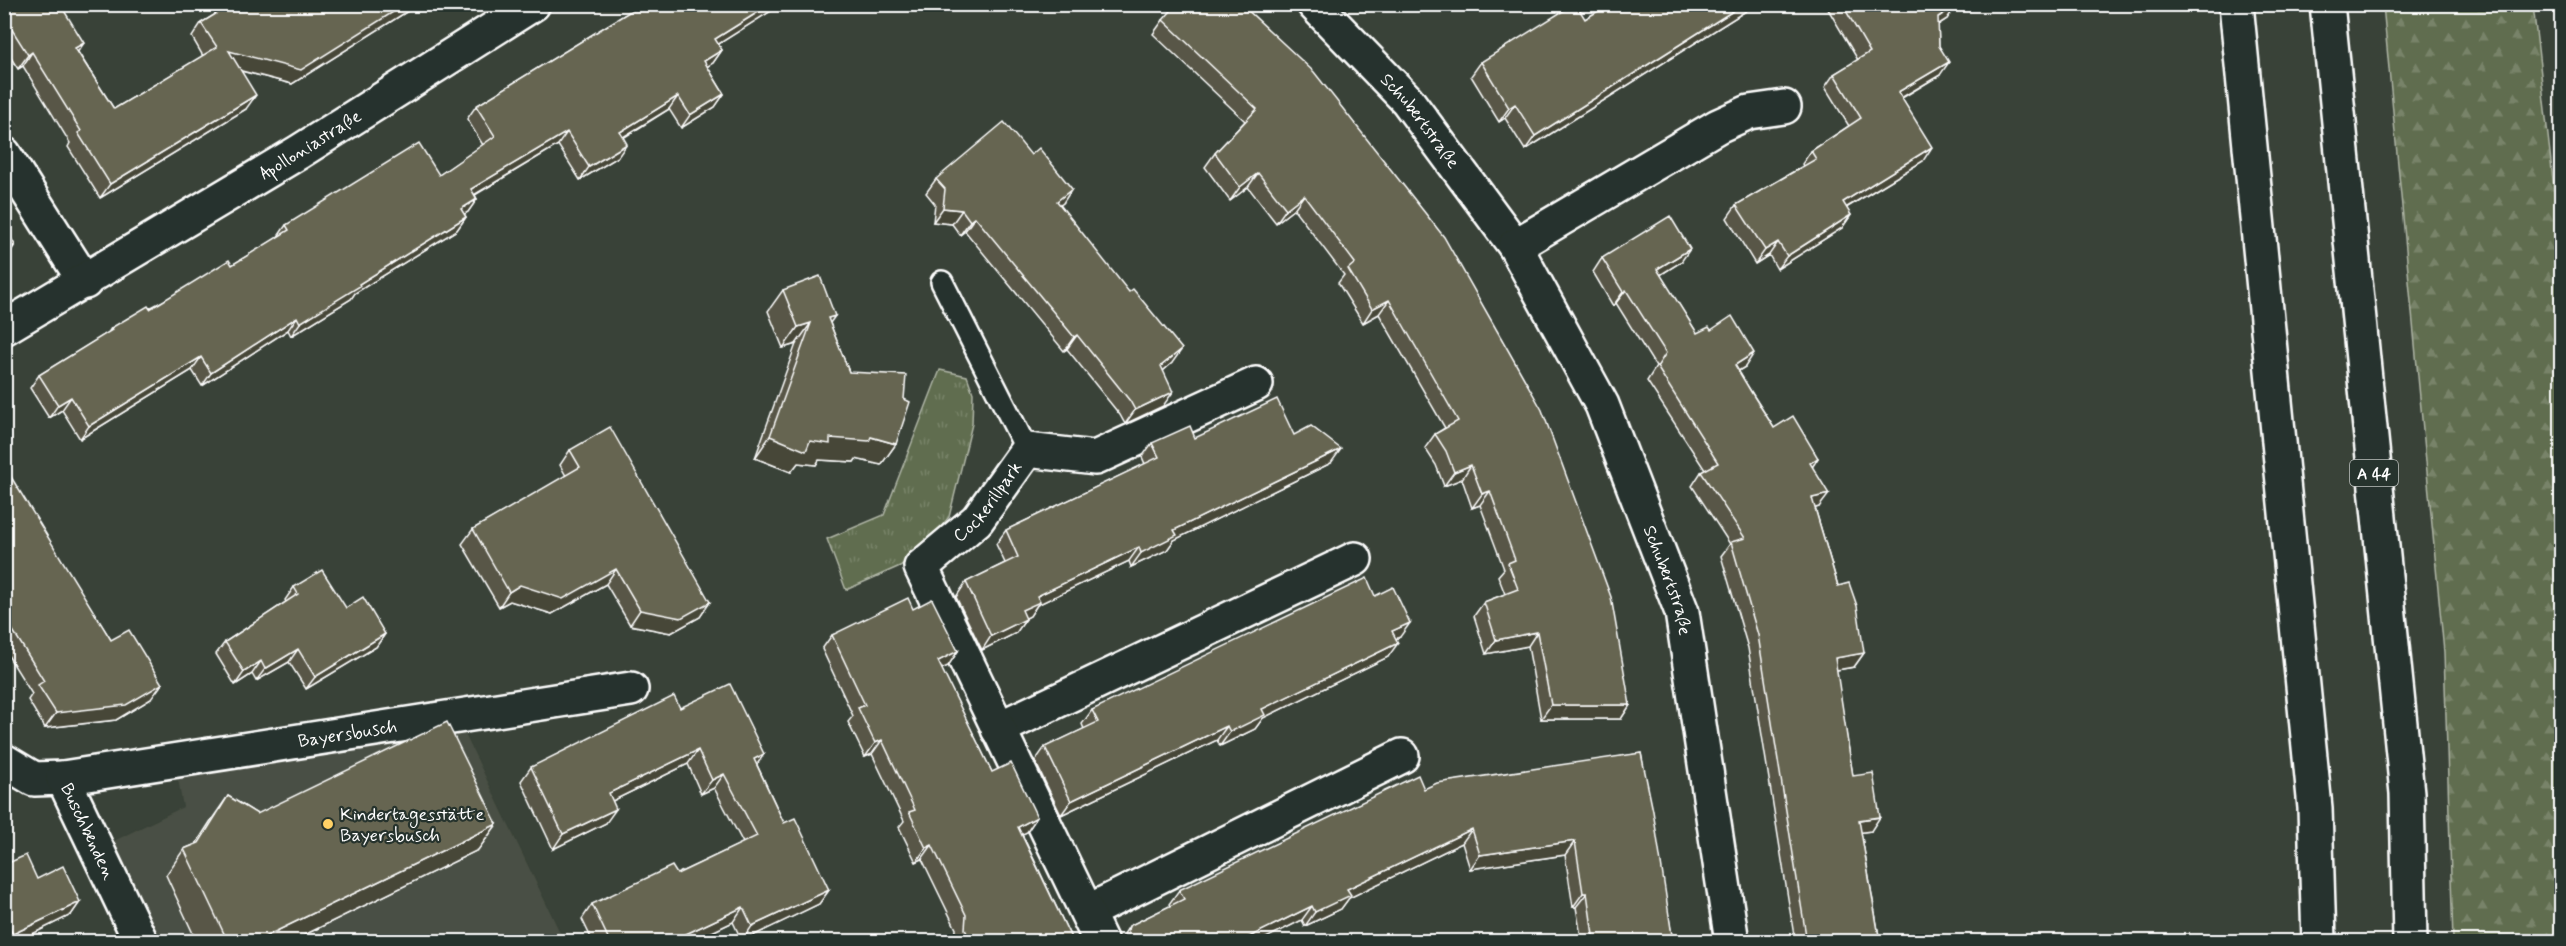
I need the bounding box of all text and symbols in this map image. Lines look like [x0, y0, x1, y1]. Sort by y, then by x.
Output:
street label: Schubertstraße [1374, 68, 1465, 174]
street label: Apolloniastraße [255, 105, 366, 187]
street label: Cockerillpark [948, 457, 1028, 548]
road number: A 44 [2350, 460, 2398, 486]
street label: Schubertstraße [1637, 522, 1696, 637]
street label: Bayersbusch [296, 715, 399, 754]
street label: Buschbenden [54, 780, 121, 884]
place label: Kindertagesstätte Bayersbusch [340, 803, 484, 848]
marker: Kindertagesstätte Bayersbusch [321, 817, 335, 831]

